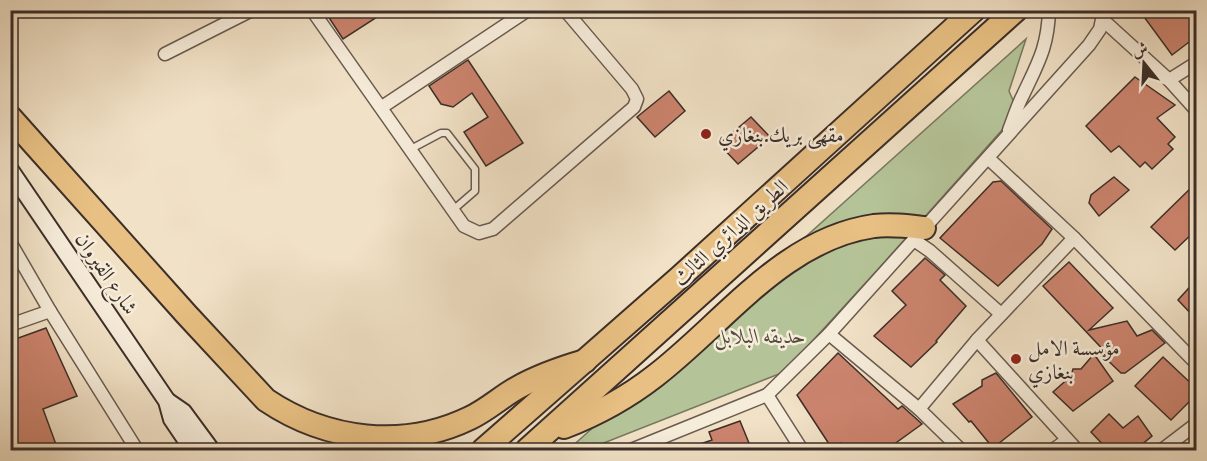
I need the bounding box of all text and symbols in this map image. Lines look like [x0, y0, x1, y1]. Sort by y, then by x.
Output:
north arrow [1114, 33, 1174, 93]
text: ش [1128, 35, 1151, 63]
place label: مقهى بريك.بنغازي [718, 119, 844, 151]
marker: مقهى بريك.بنغازي [699, 127, 713, 141]
street label: الطريق الدائري الثالث [665, 171, 796, 293]
street label: شارع القيروان [65, 225, 146, 322]
park label: حديقه البلابل [714, 320, 806, 351]
place label: مؤسسة الامل بنغازي [1028, 332, 1120, 388]
marker: مؤسسة الامل بنغازي [1009, 352, 1023, 366]

